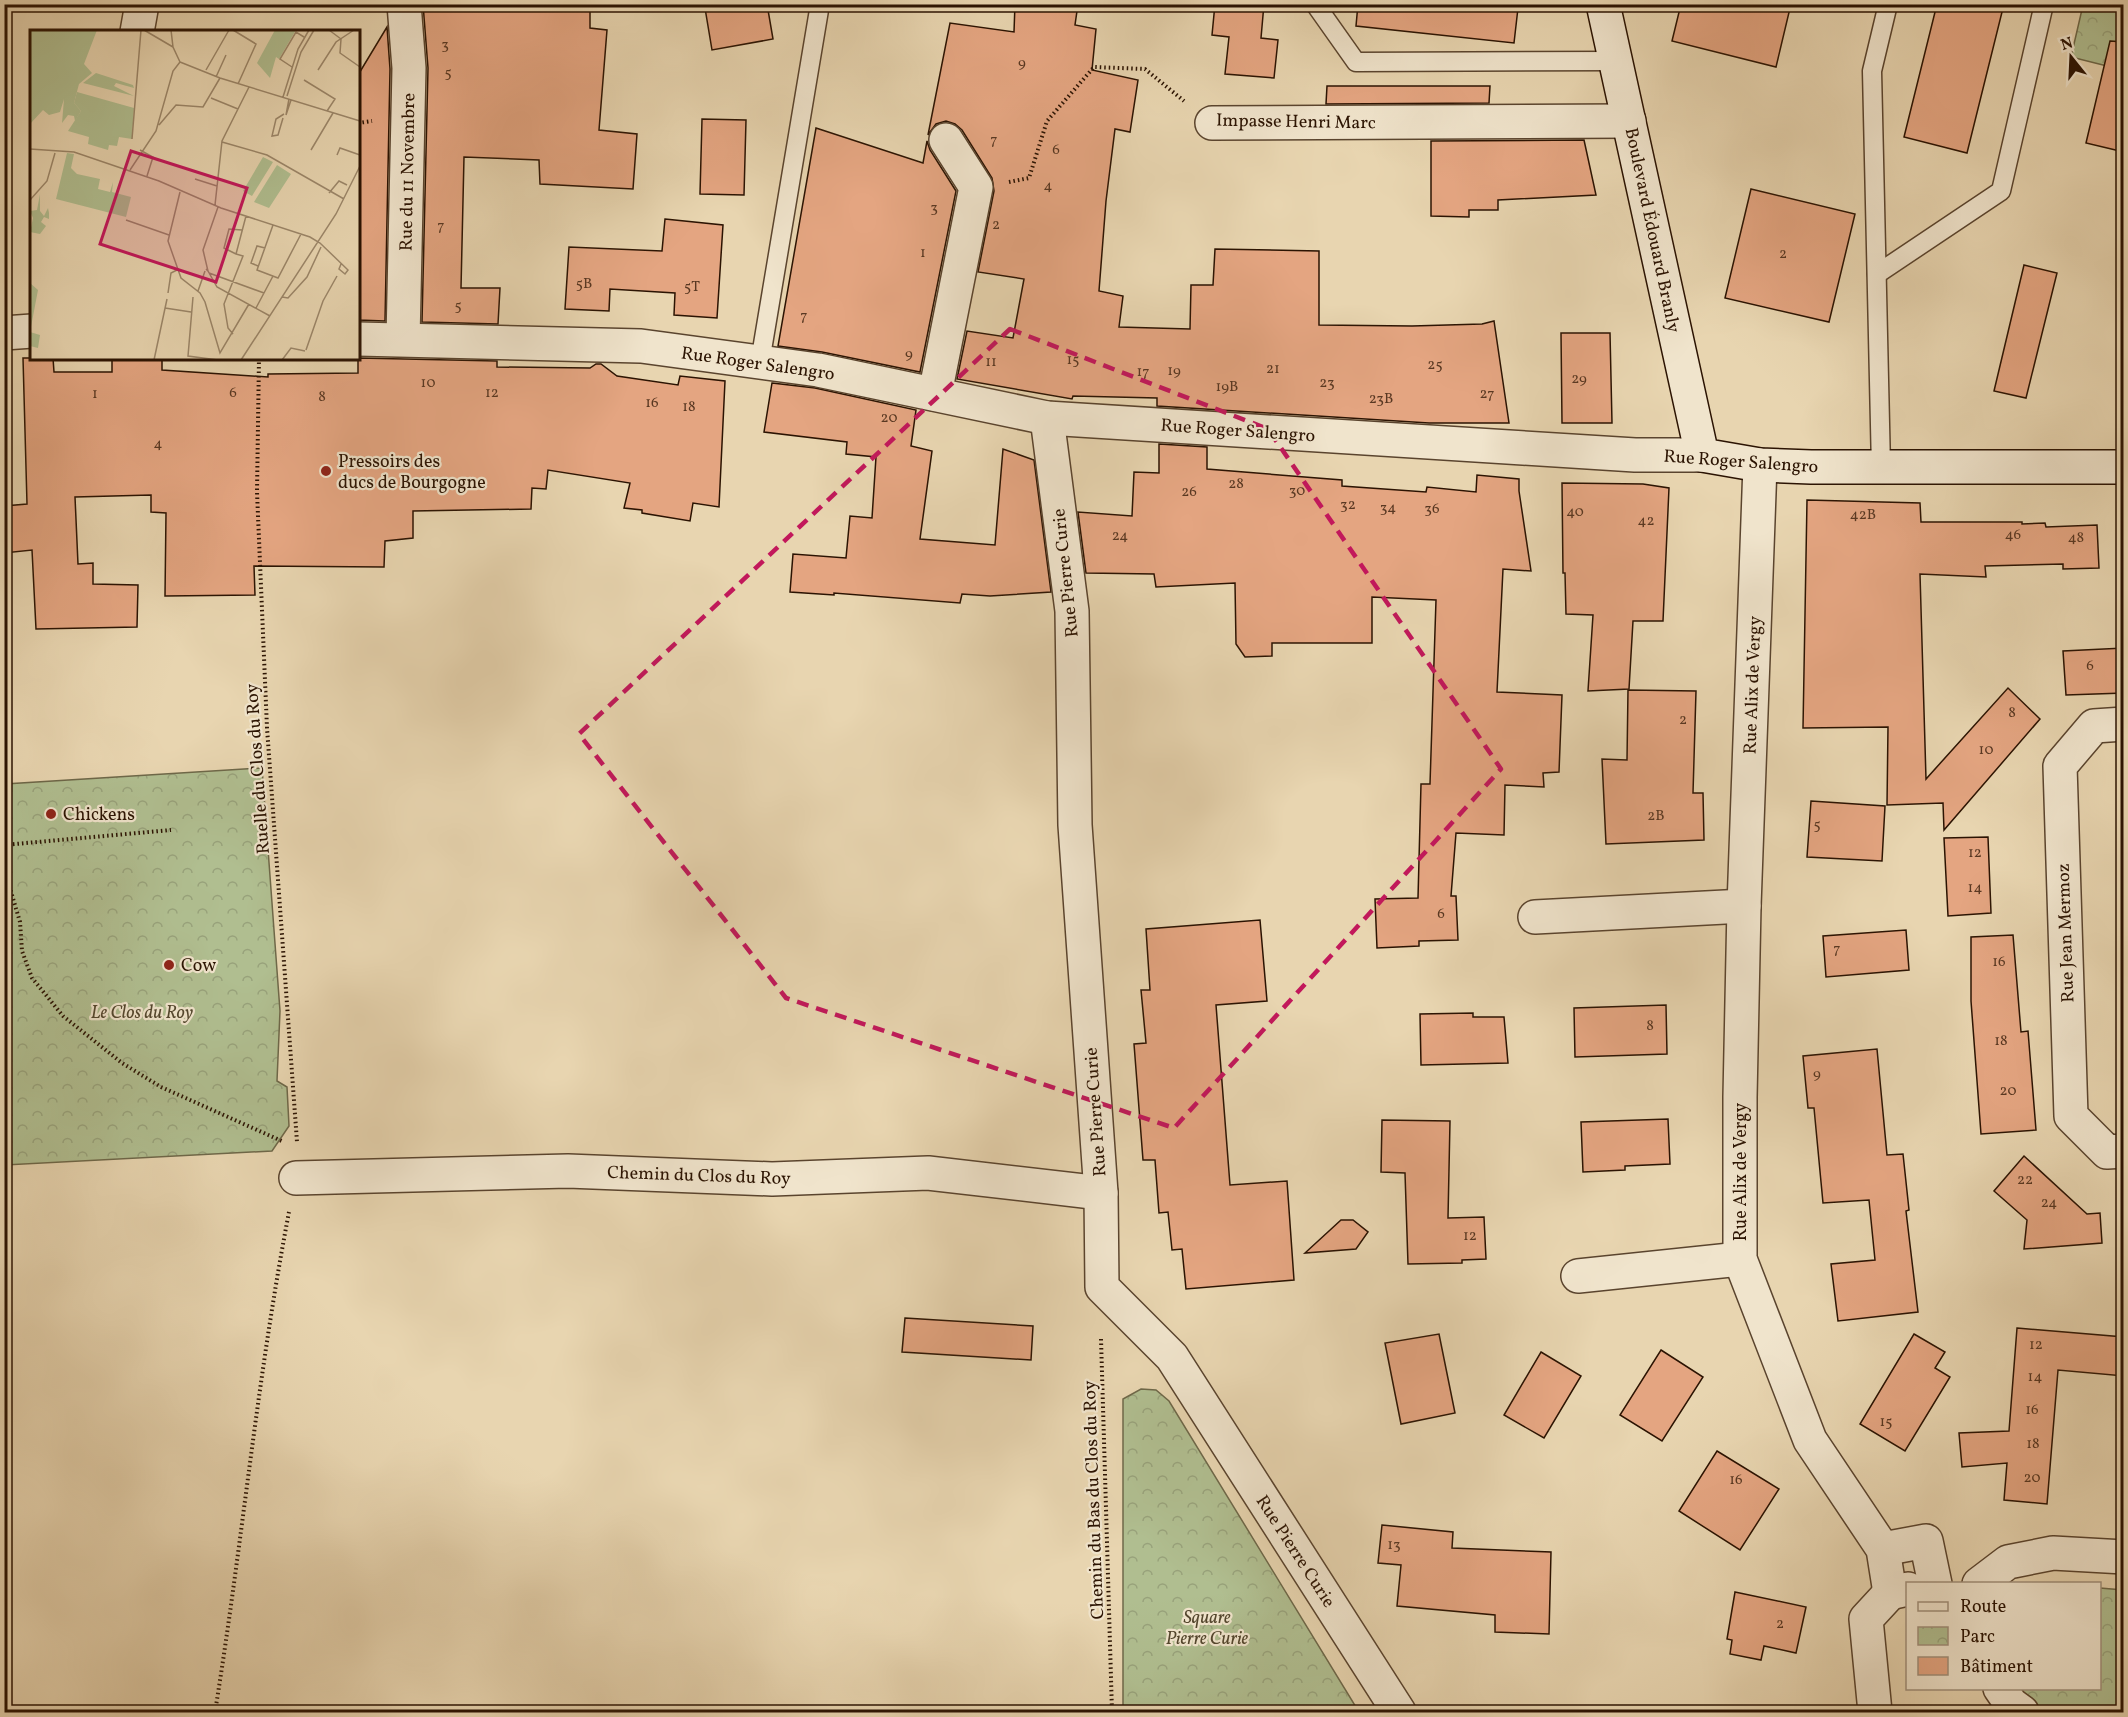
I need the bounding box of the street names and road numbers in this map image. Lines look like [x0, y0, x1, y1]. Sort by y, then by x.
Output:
street label: Rue du 11 Novembre [395, 93, 422, 251]
street label: Impasse Henri Marc [1216, 109, 1376, 136]
street label: Boulevard Édouard Branly [1618, 126, 1686, 335]
street label: Rue Roger Salengro [679, 341, 836, 388]
street label: Rue Roger Salengro [1160, 414, 1316, 449]
street label: Rue Roger Salengro [1663, 445, 1819, 480]
street label: Rue Pierre Curie [1047, 507, 1086, 639]
street label: Rue Alix de Vergy [1739, 615, 1768, 755]
street label: Ruelle du Clos du Roy [240, 683, 277, 855]
street label: Rue Jean Mermoz [2052, 863, 2081, 1003]
street label: Rue Pierre Curie [1080, 1046, 1113, 1177]
street label: Rue Alix de Vergy [1729, 1103, 1754, 1241]
street label: Chemin du Clos du Roy [607, 1161, 791, 1192]
street label: Chemin du Bas du Clos du Roy [1078, 1380, 1111, 1620]
street label: Rue Pierre Curie [1249, 1491, 1341, 1613]

